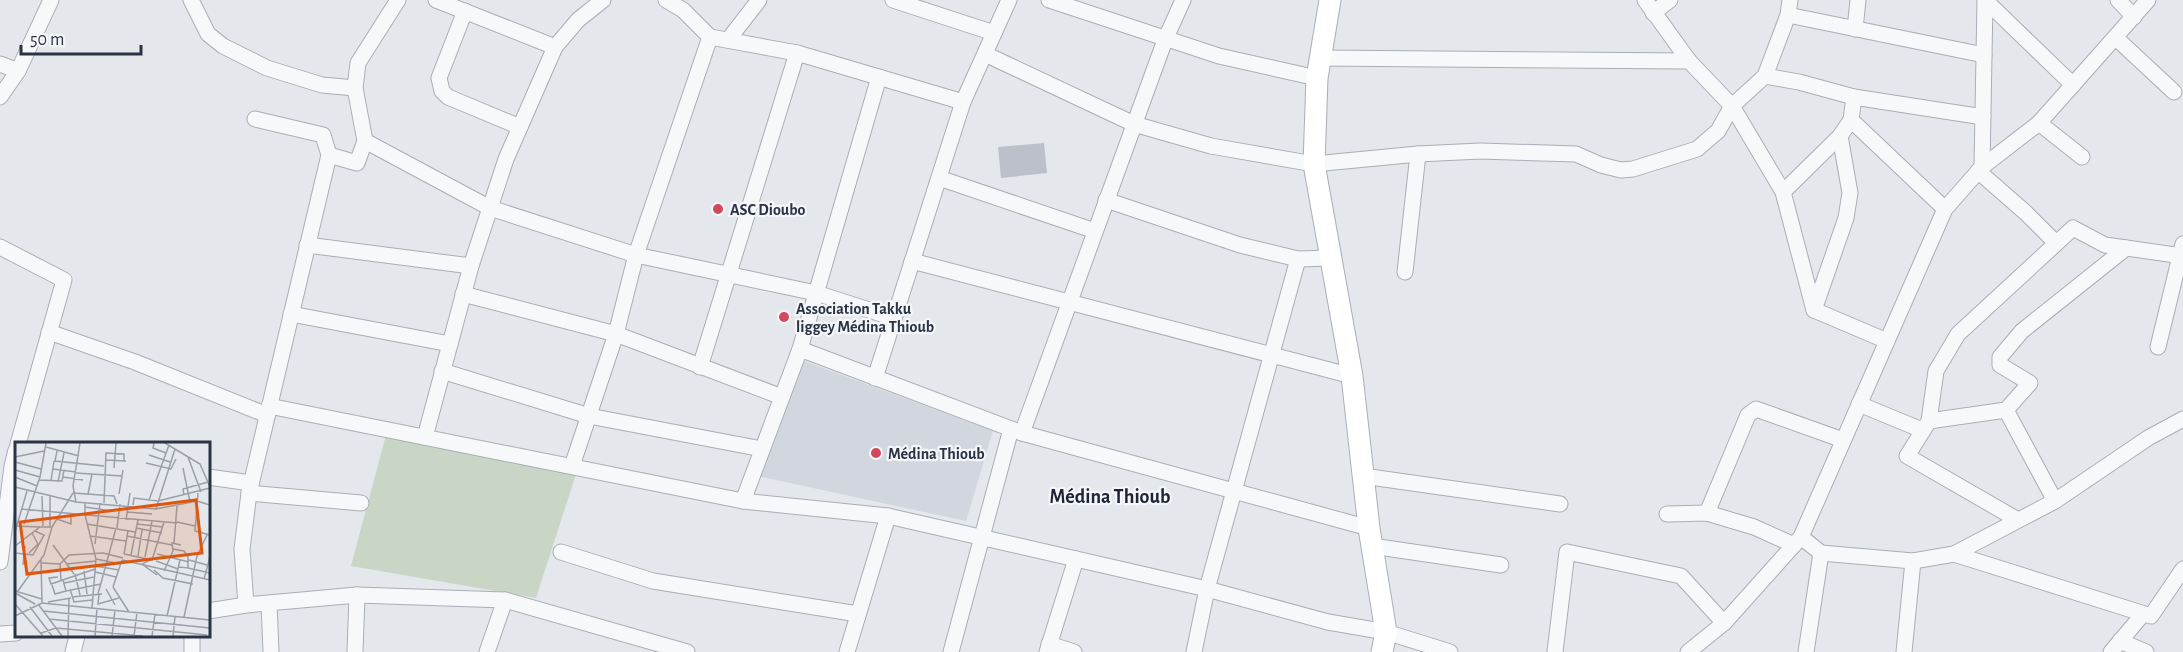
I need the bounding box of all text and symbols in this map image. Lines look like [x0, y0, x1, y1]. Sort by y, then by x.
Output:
scale bar [21, 18, 141, 56]
text: 50 m [30, 31, 64, 49]
marker: ASC Dioubo [711, 202, 725, 216]
place label: ASC Dioubo [730, 202, 806, 218]
place label: Association Takku liggey Médina Thioub [796, 301, 934, 336]
marker: Association Takku liggey Médina Thioub [777, 310, 791, 324]
inset map [15, 442, 210, 637]
marker: Médina Thioub [869, 446, 883, 460]
place label: Médina Thioub [888, 446, 985, 462]
district label: Médina Thioub [1050, 487, 1170, 507]

